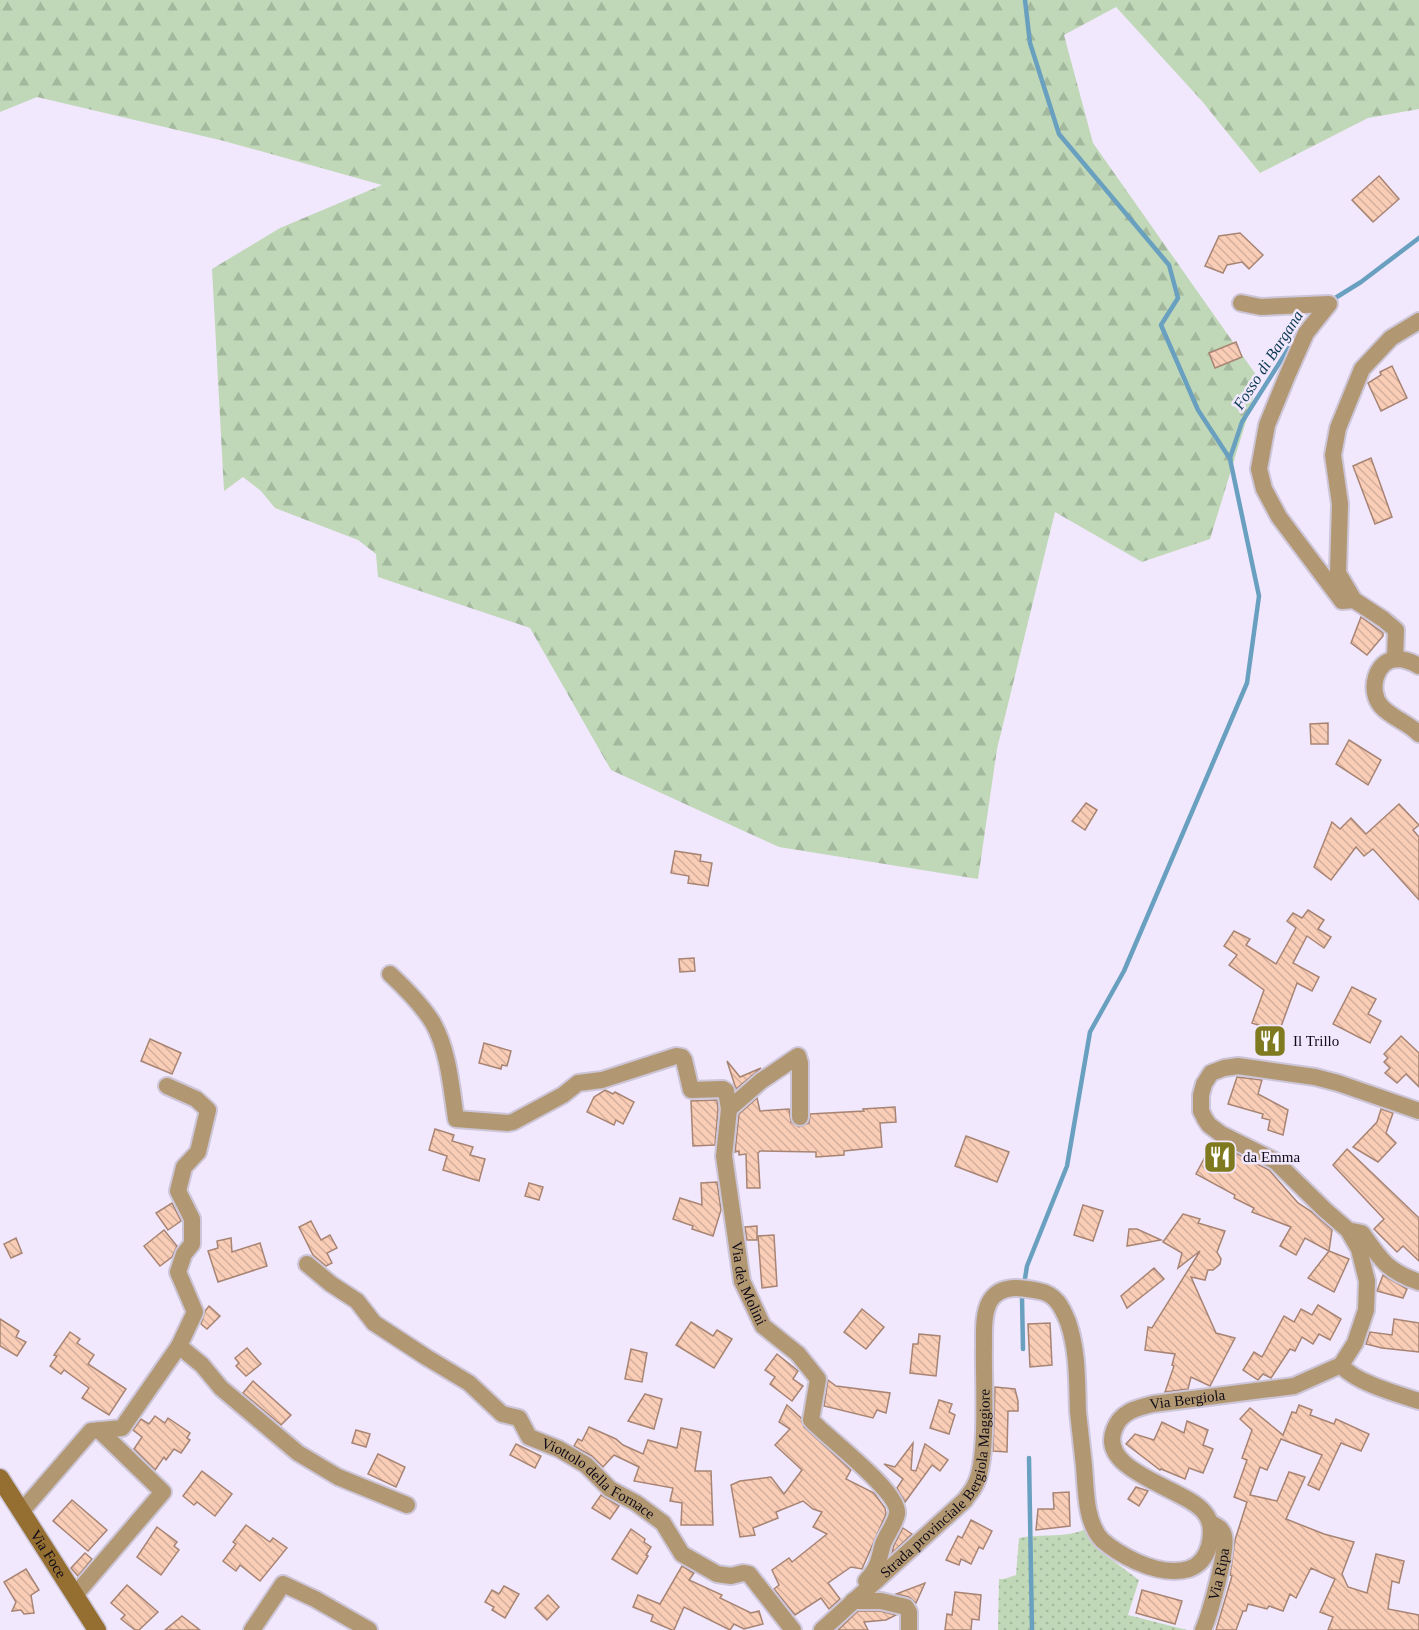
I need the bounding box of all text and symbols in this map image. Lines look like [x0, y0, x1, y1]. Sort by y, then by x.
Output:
water label: Fosso di Bargana [1229, 308, 1307, 414]
restaurant icon: Il Trillo [1252, 1023, 1288, 1059]
place label: Il Trillo [1293, 1033, 1339, 1049]
restaurant icon: da Emma [1202, 1139, 1238, 1175]
place label: da Emma [1243, 1149, 1300, 1165]
street label: Via dei Molini [728, 1241, 769, 1328]
street label: Via Bergiola [1149, 1387, 1226, 1412]
street label: Strada provinciale Bergiola Maggiore [877, 1388, 992, 1581]
street label: Viottolo della Fornace [539, 1435, 658, 1522]
street label: Via Foce [27, 1527, 70, 1581]
street label: Via Ripa [1205, 1547, 1232, 1602]

